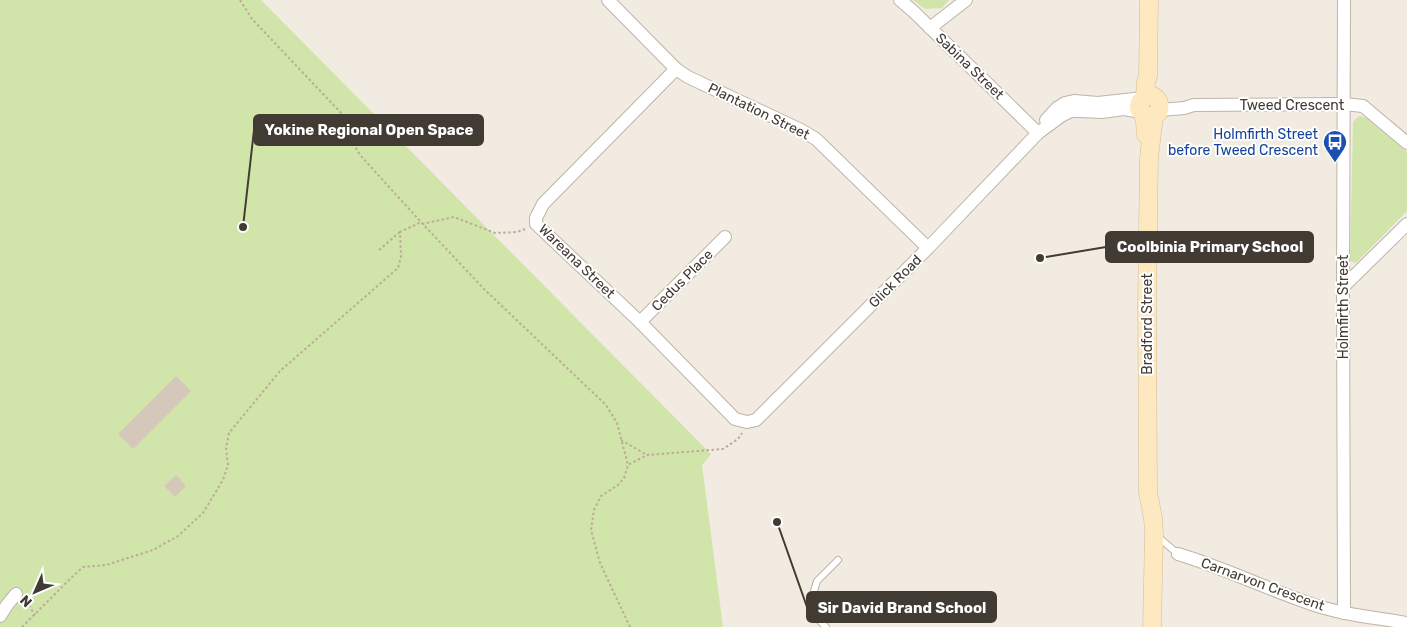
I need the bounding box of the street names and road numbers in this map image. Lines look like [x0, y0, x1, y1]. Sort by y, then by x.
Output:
street label: Sabina Street [932, 30, 1008, 103]
street label: Plantation Street [705, 79, 813, 144]
street label: Tweed Crescent [1240, 97, 1345, 114]
street label: Wareana Street [535, 221, 619, 302]
street label: Cedus Place [648, 246, 717, 315]
street label: Glick Road [865, 251, 925, 311]
street label: Holmfirth Street [1335, 254, 1352, 359]
street label: Bradford Street [1139, 273, 1156, 375]
street label: Carnarvon Crescent [1199, 554, 1327, 615]

